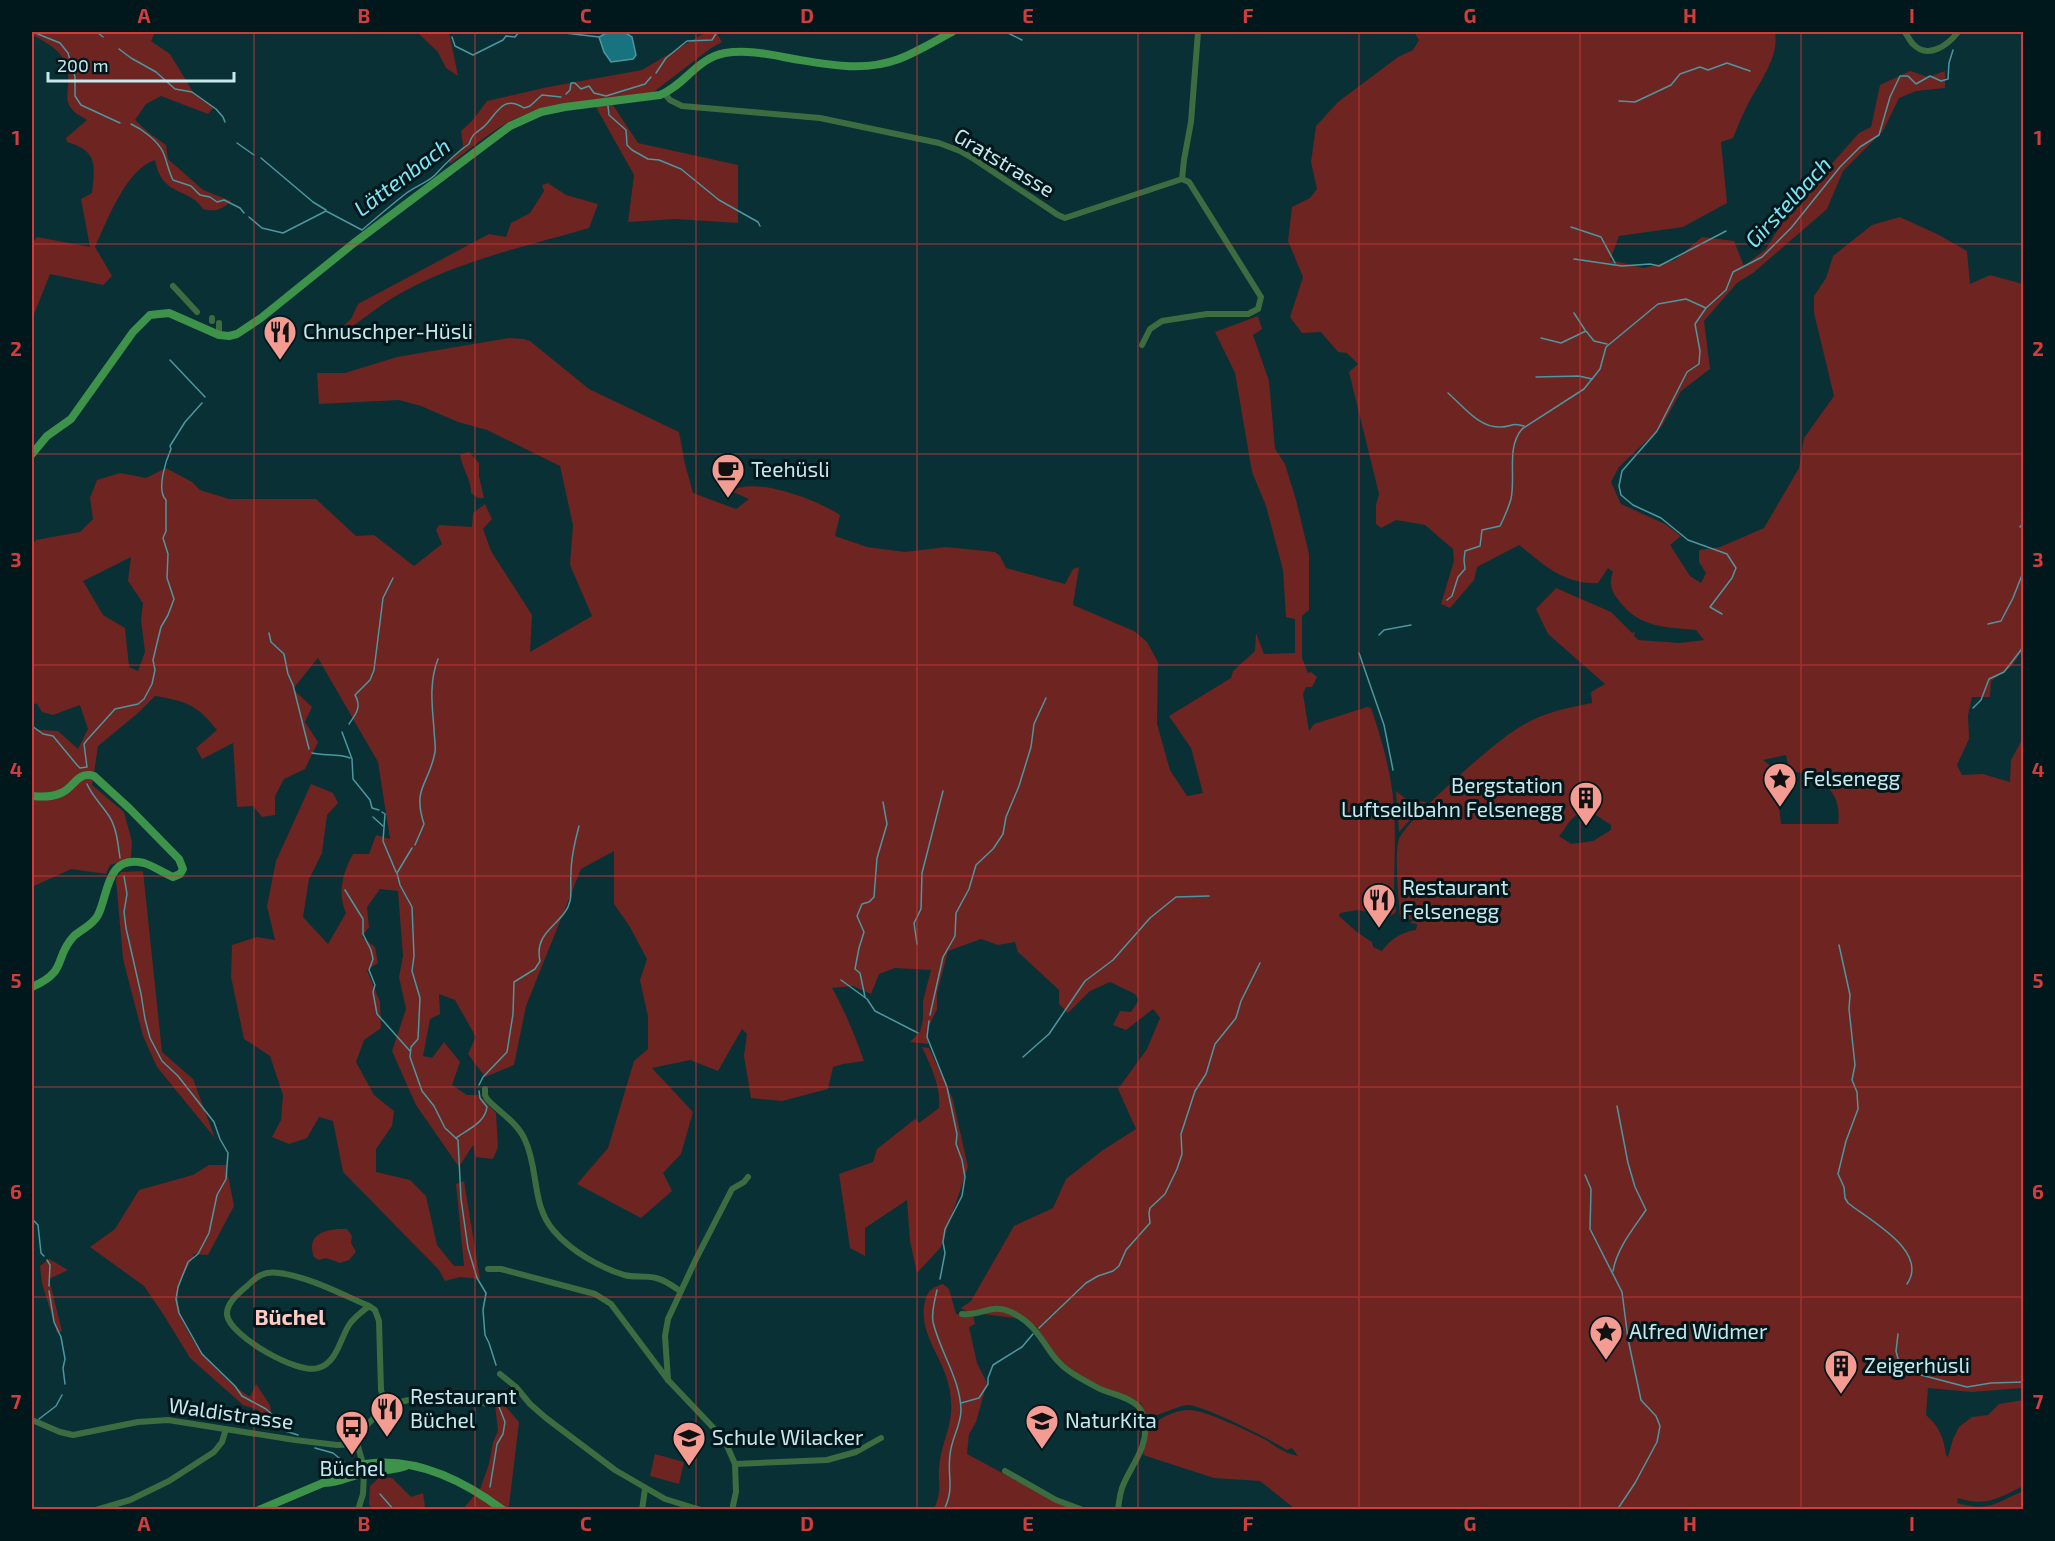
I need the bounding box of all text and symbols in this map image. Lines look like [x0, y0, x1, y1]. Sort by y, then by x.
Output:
text: A [137, 3, 151, 27]
text: B [358, 3, 370, 27]
text: C [580, 3, 592, 27]
text: D [800, 3, 814, 27]
text: E [1022, 3, 1034, 27]
text: F [1242, 3, 1254, 27]
text: G [1464, 3, 1476, 27]
text: H [1683, 3, 1697, 27]
text: I [1909, 3, 1915, 27]
scale bar [48, 45, 234, 83]
text: 200 m [57, 54, 109, 76]
street label: Gratstrasse [950, 122, 1059, 201]
text: 1 [12, 125, 20, 149]
text: 1 [2034, 125, 2042, 149]
water label: Lättenbach [348, 132, 455, 221]
water label: Girstelbach [1739, 151, 1836, 252]
restaurant icon: Chnuschper-Hüsli [262, 314, 298, 361]
place label: Chnuschper-Hüsli [303, 318, 473, 343]
text: 2 [10, 336, 22, 360]
text: 2 [2032, 336, 2044, 360]
cafe icon: Teehüsli [710, 452, 746, 499]
place label: Teehüsli [751, 456, 830, 481]
text: 3 [10, 547, 22, 571]
text: 3 [2032, 547, 2044, 571]
text: 4 [10, 757, 23, 781]
text: 4 [2032, 757, 2045, 781]
place icon: Felsenegg [1762, 761, 1798, 808]
place label: Felsenegg [1803, 765, 1901, 790]
place label: Bergstation Luftseilbahn Felsenegg [1341, 772, 1563, 821]
building icon: Bergstation Luftseilbahn Felsenegg [1568, 780, 1604, 827]
place label: Restaurant Felsenegg [1402, 874, 1508, 923]
restaurant icon: Restaurant Felsenegg [1361, 882, 1397, 929]
text: 5 [10, 968, 22, 992]
text: 5 [2032, 968, 2044, 992]
text: 6 [10, 1179, 22, 1203]
text: 6 [2032, 1179, 2044, 1203]
district label: Büchel [254, 1303, 326, 1329]
place icon: Alfred Widmer [1588, 1314, 1624, 1361]
place label: Alfred Widmer [1629, 1318, 1768, 1343]
building icon: Zeigerhüsli [1823, 1348, 1859, 1395]
place label: Zeigerhüsli [1864, 1352, 1970, 1377]
place label: Restaurant Büchel [410, 1383, 516, 1432]
text: 7 [11, 1389, 22, 1413]
text: 7 [2033, 1389, 2044, 1413]
street label: Waldistrasse [167, 1391, 295, 1434]
restaurant icon: Restaurant Büchel [369, 1391, 405, 1438]
school or university icon: NaturKita [1024, 1403, 1060, 1450]
place label: NaturKita [1065, 1407, 1157, 1432]
bus stop icon: Büchel [334, 1409, 370, 1456]
school or university icon: Schule Wilacker [671, 1420, 707, 1467]
place label: Schule Wilacker [712, 1424, 864, 1449]
place label: Büchel [320, 1455, 385, 1480]
text: A [137, 1511, 151, 1535]
text: B [358, 1511, 370, 1535]
text: C [580, 1511, 592, 1535]
text: D [800, 1511, 814, 1535]
text: E [1022, 1511, 1034, 1535]
text: F [1242, 1511, 1254, 1535]
text: G [1464, 1511, 1476, 1535]
text: H [1683, 1511, 1697, 1535]
text: I [1909, 1511, 1915, 1535]

